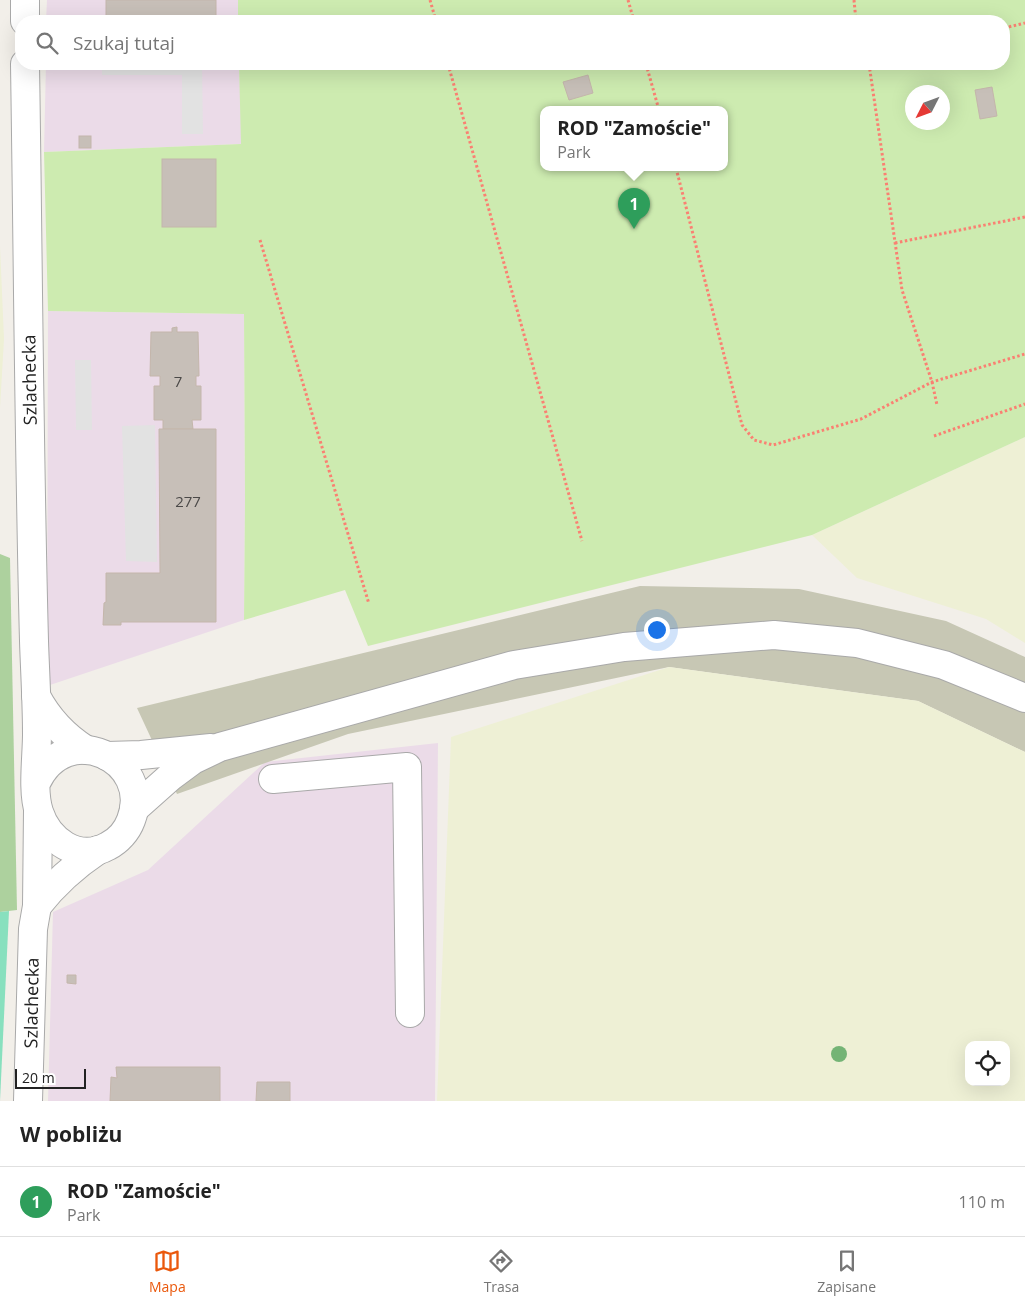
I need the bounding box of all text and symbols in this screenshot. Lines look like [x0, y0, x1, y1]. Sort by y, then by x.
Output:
search box [15, 15, 1010, 70]
icon: search [33, 29, 61, 57]
text: Szukaj tutaj [73, 30, 175, 56]
north arrow [905, 85, 950, 130]
popup [540, 106, 728, 171]
text: ROD "Zamoście" [557, 115, 711, 141]
text: Park [557, 141, 591, 163]
pin: 1 [618, 188, 650, 229]
street label: Szlachecka [16, 334, 42, 426]
house number: 7 [174, 371, 182, 391]
house number: 277 [175, 491, 201, 511]
your location [644, 617, 670, 643]
street label: Szlachecka [18, 957, 44, 1049]
map controls [965, 1041, 1010, 1086]
button: locate [965, 1041, 1010, 1086]
scale bar [15, 1066, 86, 1089]
text: 20 m [22, 1068, 55, 1087]
text: W pobliżu [20, 1120, 122, 1148]
text: ROD "Zamoście" [67, 1178, 221, 1204]
text: 1 [31, 1191, 41, 1213]
text: 110 m [959, 1191, 1005, 1213]
text: Park [67, 1204, 100, 1226]
tab: Mapa [149, 1247, 186, 1296]
tab: Trasa [484, 1247, 519, 1296]
tab: Zapisane [817, 1247, 876, 1296]

